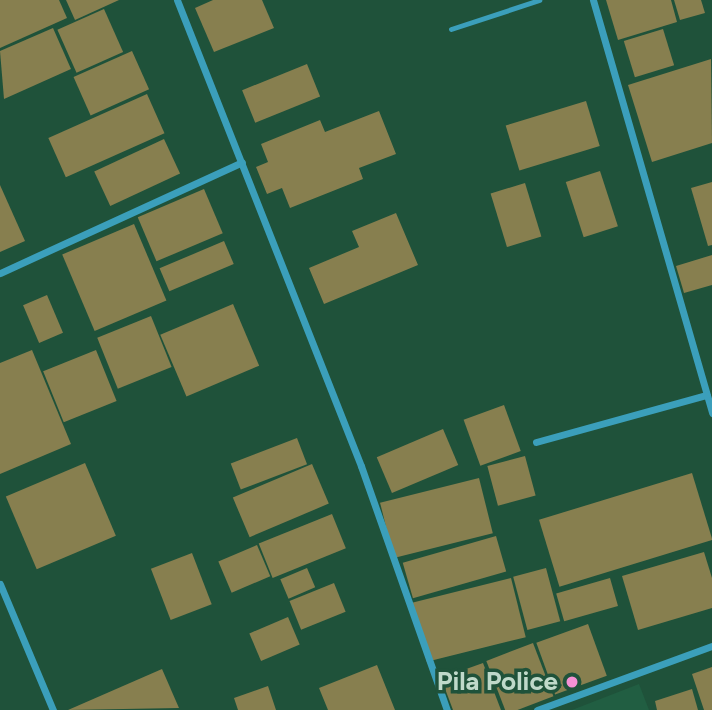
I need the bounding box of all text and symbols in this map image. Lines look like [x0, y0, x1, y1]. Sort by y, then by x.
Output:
place label: Pila Police [437, 666, 558, 698]
marker: Pila Police [564, 674, 580, 690]

